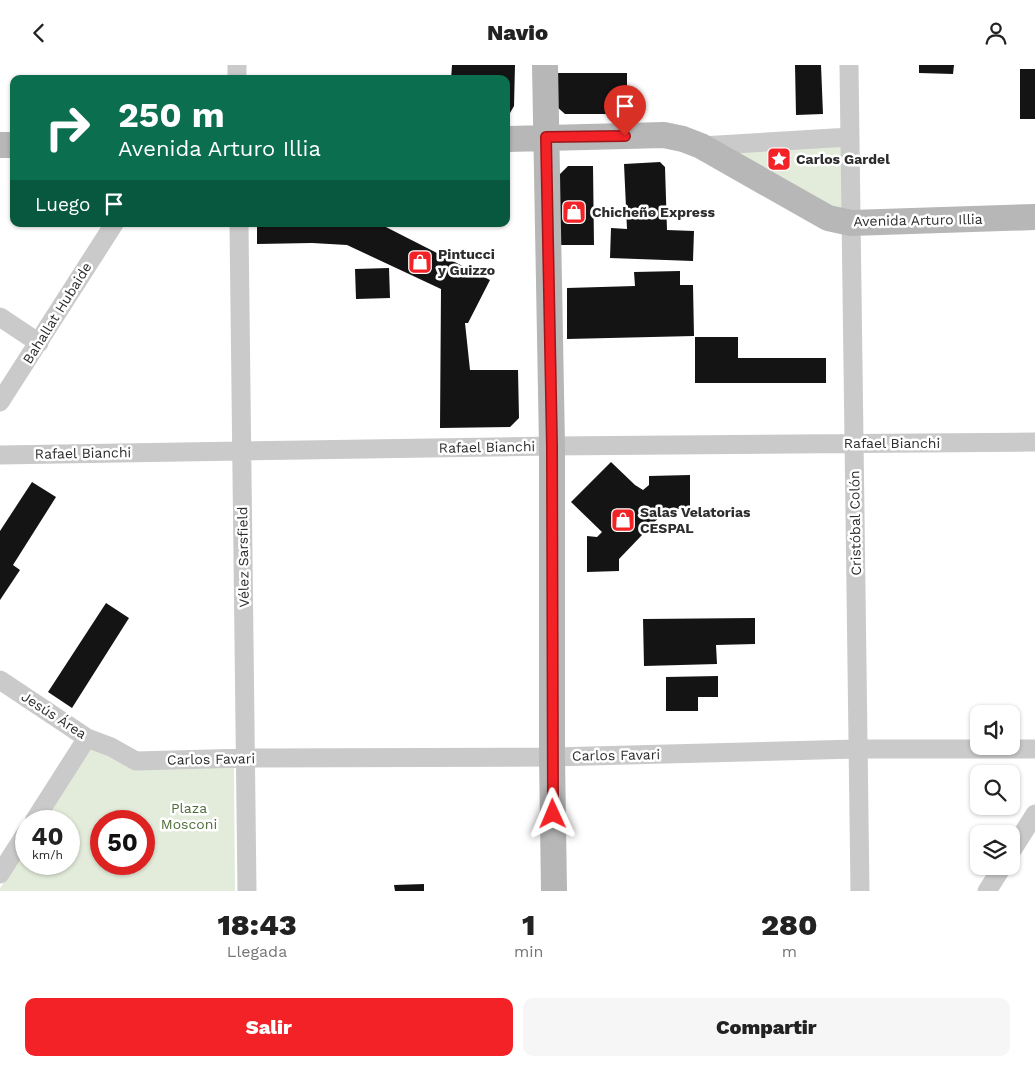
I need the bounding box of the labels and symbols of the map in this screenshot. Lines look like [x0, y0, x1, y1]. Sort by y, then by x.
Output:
pin [604, 85, 646, 136]
place icon: Carlos Gardel [766, 146, 792, 172]
place label: Carlos Gardel [796, 151, 890, 167]
shop icon: Chicheño Express [561, 199, 587, 225]
place label: Chicheño Express [592, 204, 715, 220]
street label: Avenida Arturo Illia [853, 211, 983, 229]
place label: Pintucci y Guizzo [437, 246, 495, 278]
shop icon: Pintucci y Guizzo [407, 249, 433, 275]
street label: Bahallat Hubaide [19, 259, 95, 367]
street label: Rafael Bianchi [844, 435, 940, 451]
street label: Rafael Bianchi [439, 438, 535, 456]
street label: Rafael Bianchi [35, 444, 131, 462]
street label: Cristóbal Colón [846, 470, 864, 576]
place label: Salas Velatorias CESPAL [640, 504, 751, 536]
street label: Vélez Sarsfield [234, 506, 252, 608]
shop icon: Salas Velatorias CESPAL [610, 507, 636, 533]
street label: Jesús Área [19, 688, 90, 742]
street label: Carlos Favari [572, 746, 660, 764]
street label: Carlos Favari [167, 750, 255, 768]
position arrow [526, 787, 578, 839]
park label: Plaza Mosconi [161, 800, 217, 832]
speed limit sign: 50 [90, 810, 155, 875]

